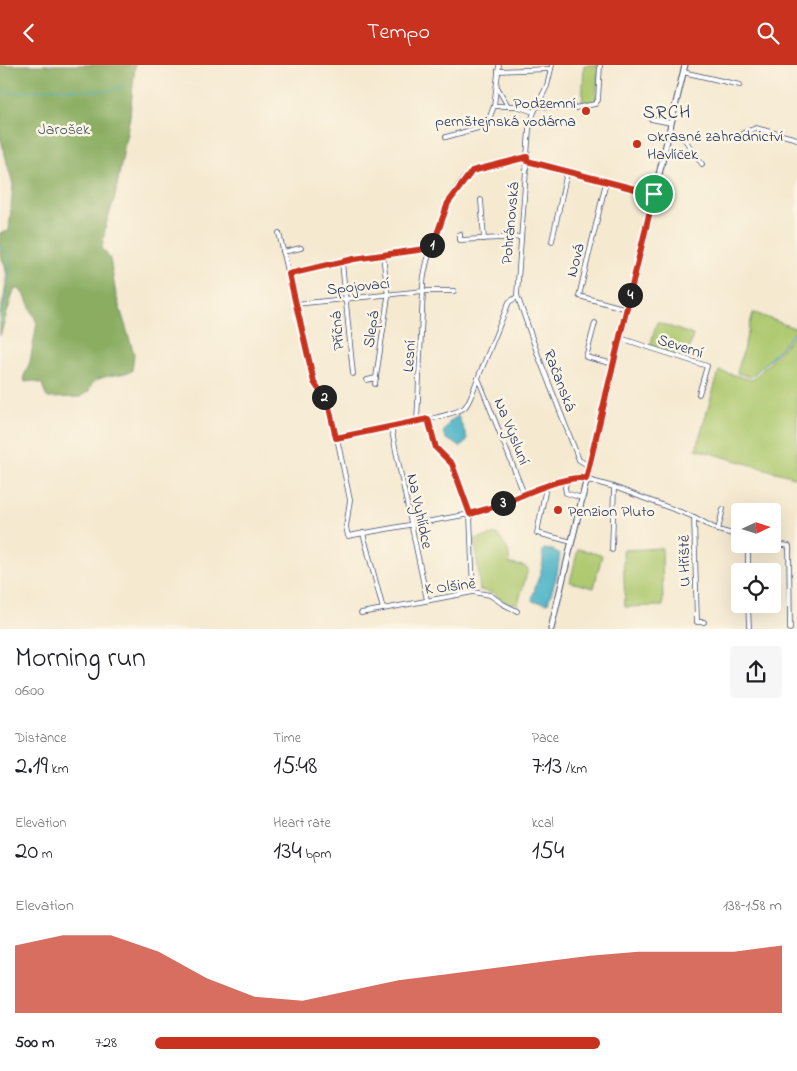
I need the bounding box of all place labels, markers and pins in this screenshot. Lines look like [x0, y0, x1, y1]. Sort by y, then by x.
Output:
place label: Podzemní pernštejnská vodárna [435, 92, 576, 134]
marker: Podzemní pernštejnská vodárna [580, 105, 592, 117]
place label: Okrasné zahradnictví Havlíček [647, 125, 783, 167]
marker: Okrasné zahradnictví Havlíček [631, 138, 643, 150]
pin [633, 173, 675, 215]
pin: 1 [420, 233, 444, 257]
pin: 4 [618, 283, 642, 307]
pin: 2 [312, 385, 336, 409]
pin: 3 [490, 491, 516, 515]
place label: Penzion Pluto [568, 500, 655, 524]
marker: Penzion Pluto [552, 504, 564, 516]

